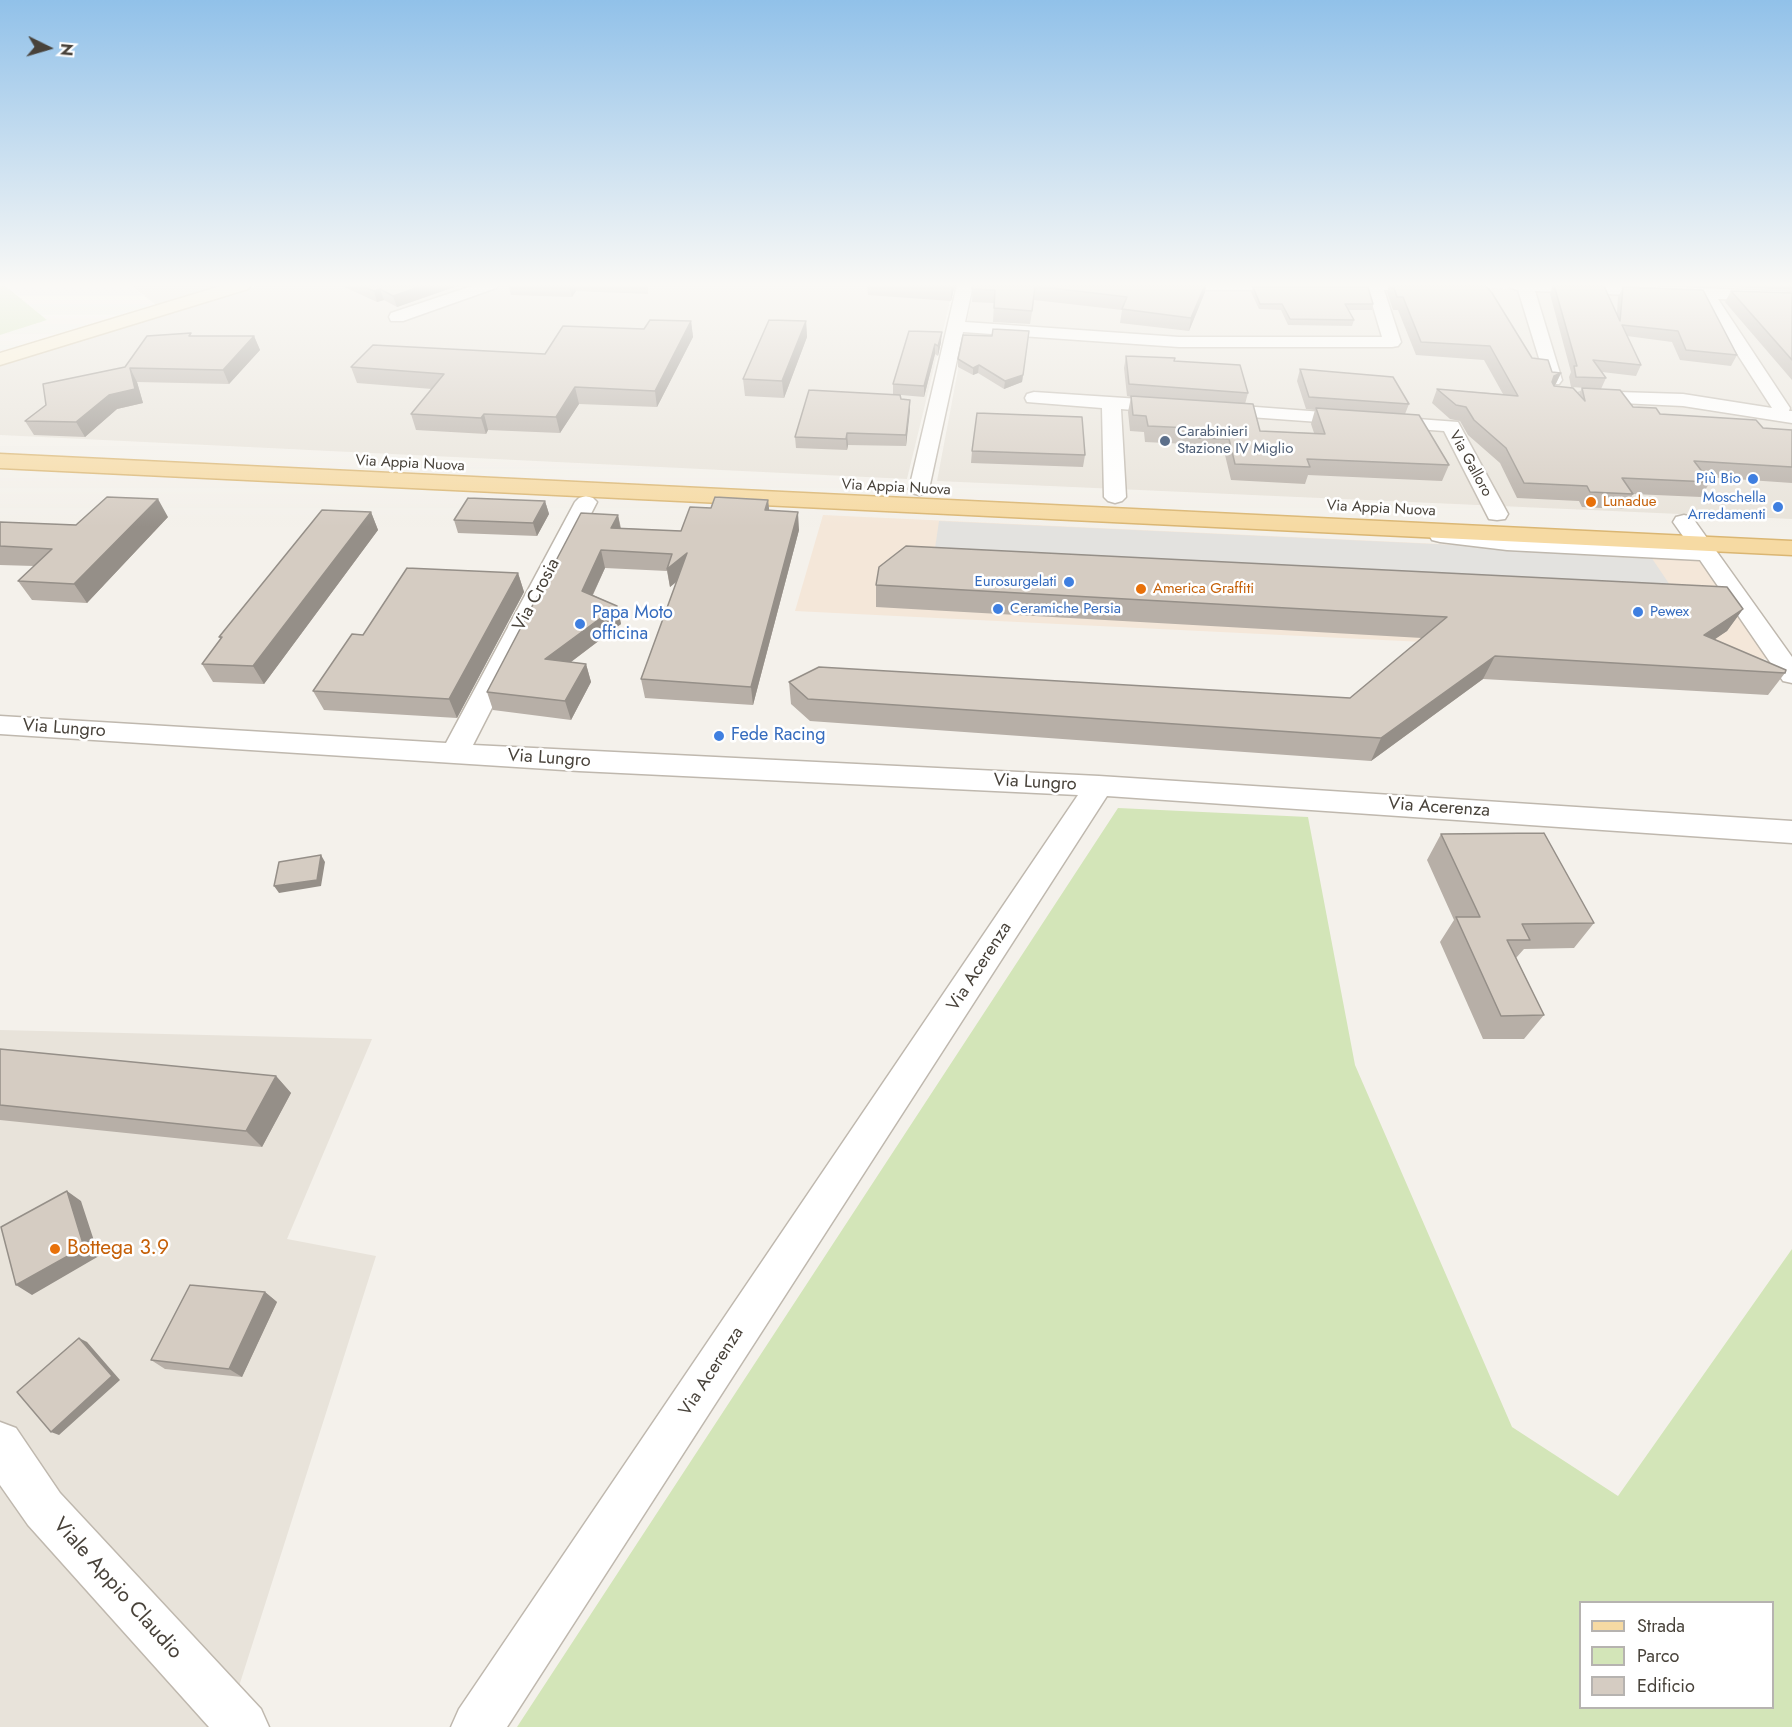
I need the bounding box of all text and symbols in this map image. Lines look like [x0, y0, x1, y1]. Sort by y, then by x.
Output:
north arrow [18, 18, 78, 78]
text: N [54, 42, 78, 57]
place label: Carabinieri Stazione IV Miglio [1177, 423, 1293, 458]
street label: Via Galloro [1445, 428, 1495, 500]
marker: Carabinieri Stazione IV Miglio [1158, 434, 1172, 448]
street label: Via Appia Nuova [355, 452, 465, 476]
place label: Più Bio [1696, 470, 1741, 488]
marker: Più Bio [1746, 472, 1760, 486]
street label: Via Appia Nuova [841, 476, 951, 500]
place label: Moschella Arredamenti [1688, 489, 1766, 524]
place label: Lunadue [1603, 493, 1657, 511]
marker: Lunadue [1584, 495, 1598, 509]
street label: Via Appia Nuova [1326, 497, 1436, 521]
marker: Moschella Arredamenti [1771, 500, 1785, 514]
street label: Via Crosia [509, 555, 565, 635]
place label: Eurosurgelati [974, 573, 1057, 591]
marker: Eurosurgelati [1062, 575, 1076, 589]
place label: America Graffiti [1153, 580, 1254, 598]
marker: America Graffiti [1134, 582, 1148, 596]
place label: Ceramiche Persia [1010, 600, 1121, 618]
marker: Ceramiche Persia [991, 602, 1005, 616]
place label: Papa Moto officina [592, 603, 673, 646]
place label: Pewex [1650, 603, 1689, 621]
marker: Pewex [1631, 605, 1645, 619]
marker: Papa Moto officina [573, 617, 587, 631]
street label: Via Lungro [22, 715, 106, 743]
place label: Fede Racing [731, 725, 825, 747]
marker: Fede Racing [712, 729, 726, 743]
street label: Via Lungro [507, 745, 591, 773]
street label: Via Lungro [993, 770, 1077, 796]
street label: Via Acerenza [1387, 794, 1491, 822]
street label: Via Acerenza [943, 918, 1017, 1016]
place label: Bottega 3.9 [67, 1236, 169, 1262]
marker: Bottega 3.9 [48, 1242, 62, 1256]
street label: Via Acerenza [675, 1323, 749, 1421]
street label: Viale Appio Claudio [47, 1513, 187, 1665]
legend [1579, 1601, 1774, 1709]
text: Strada [1637, 1613, 1685, 1639]
text: Parco [1637, 1643, 1679, 1669]
text: Edificio [1637, 1673, 1695, 1699]

